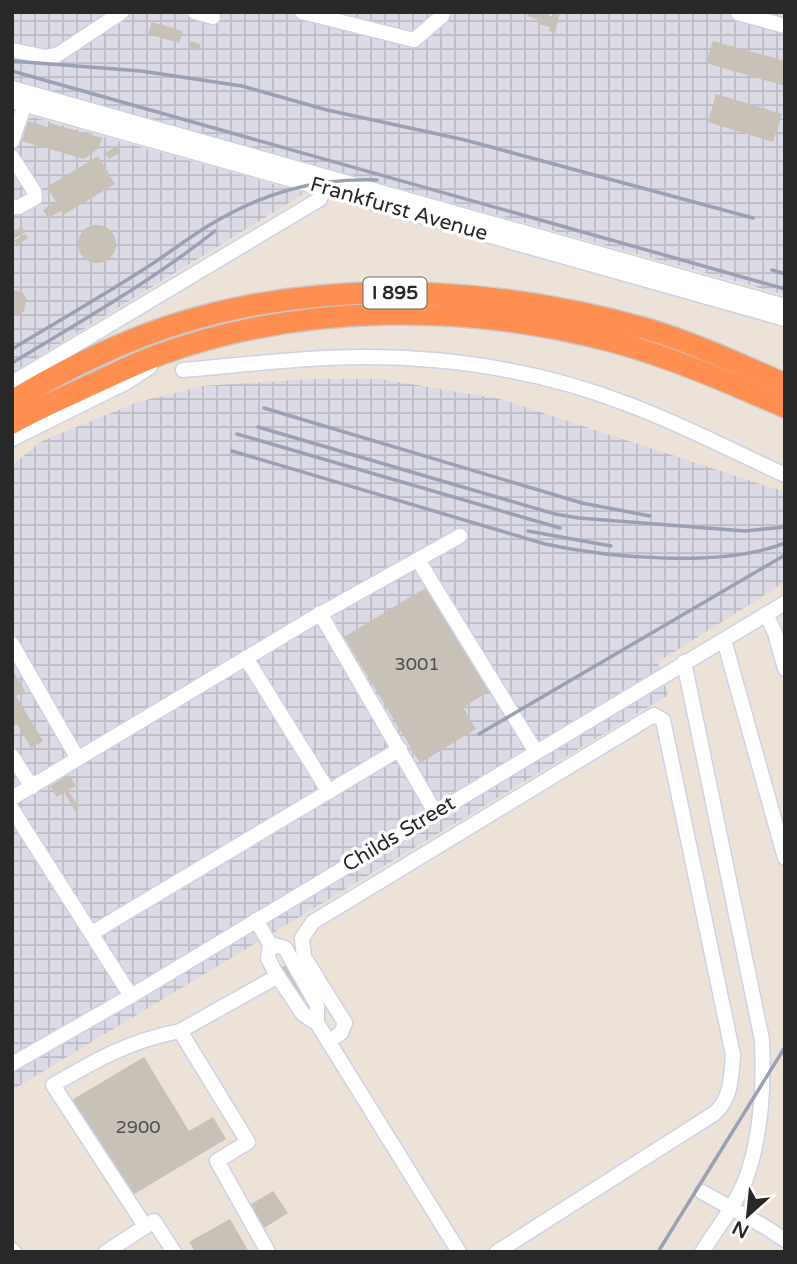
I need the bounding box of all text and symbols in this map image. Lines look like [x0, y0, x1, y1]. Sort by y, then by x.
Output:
street label: Frankfurst Avenue [307, 172, 491, 246]
road number: I 895 [364, 278, 426, 308]
house number: 3001 [394, 653, 440, 675]
street label: Childs Street [338, 791, 460, 877]
house number: 2900 [115, 1116, 161, 1138]
north arrow [713, 1180, 783, 1250]
text: N [729, 1216, 753, 1243]

